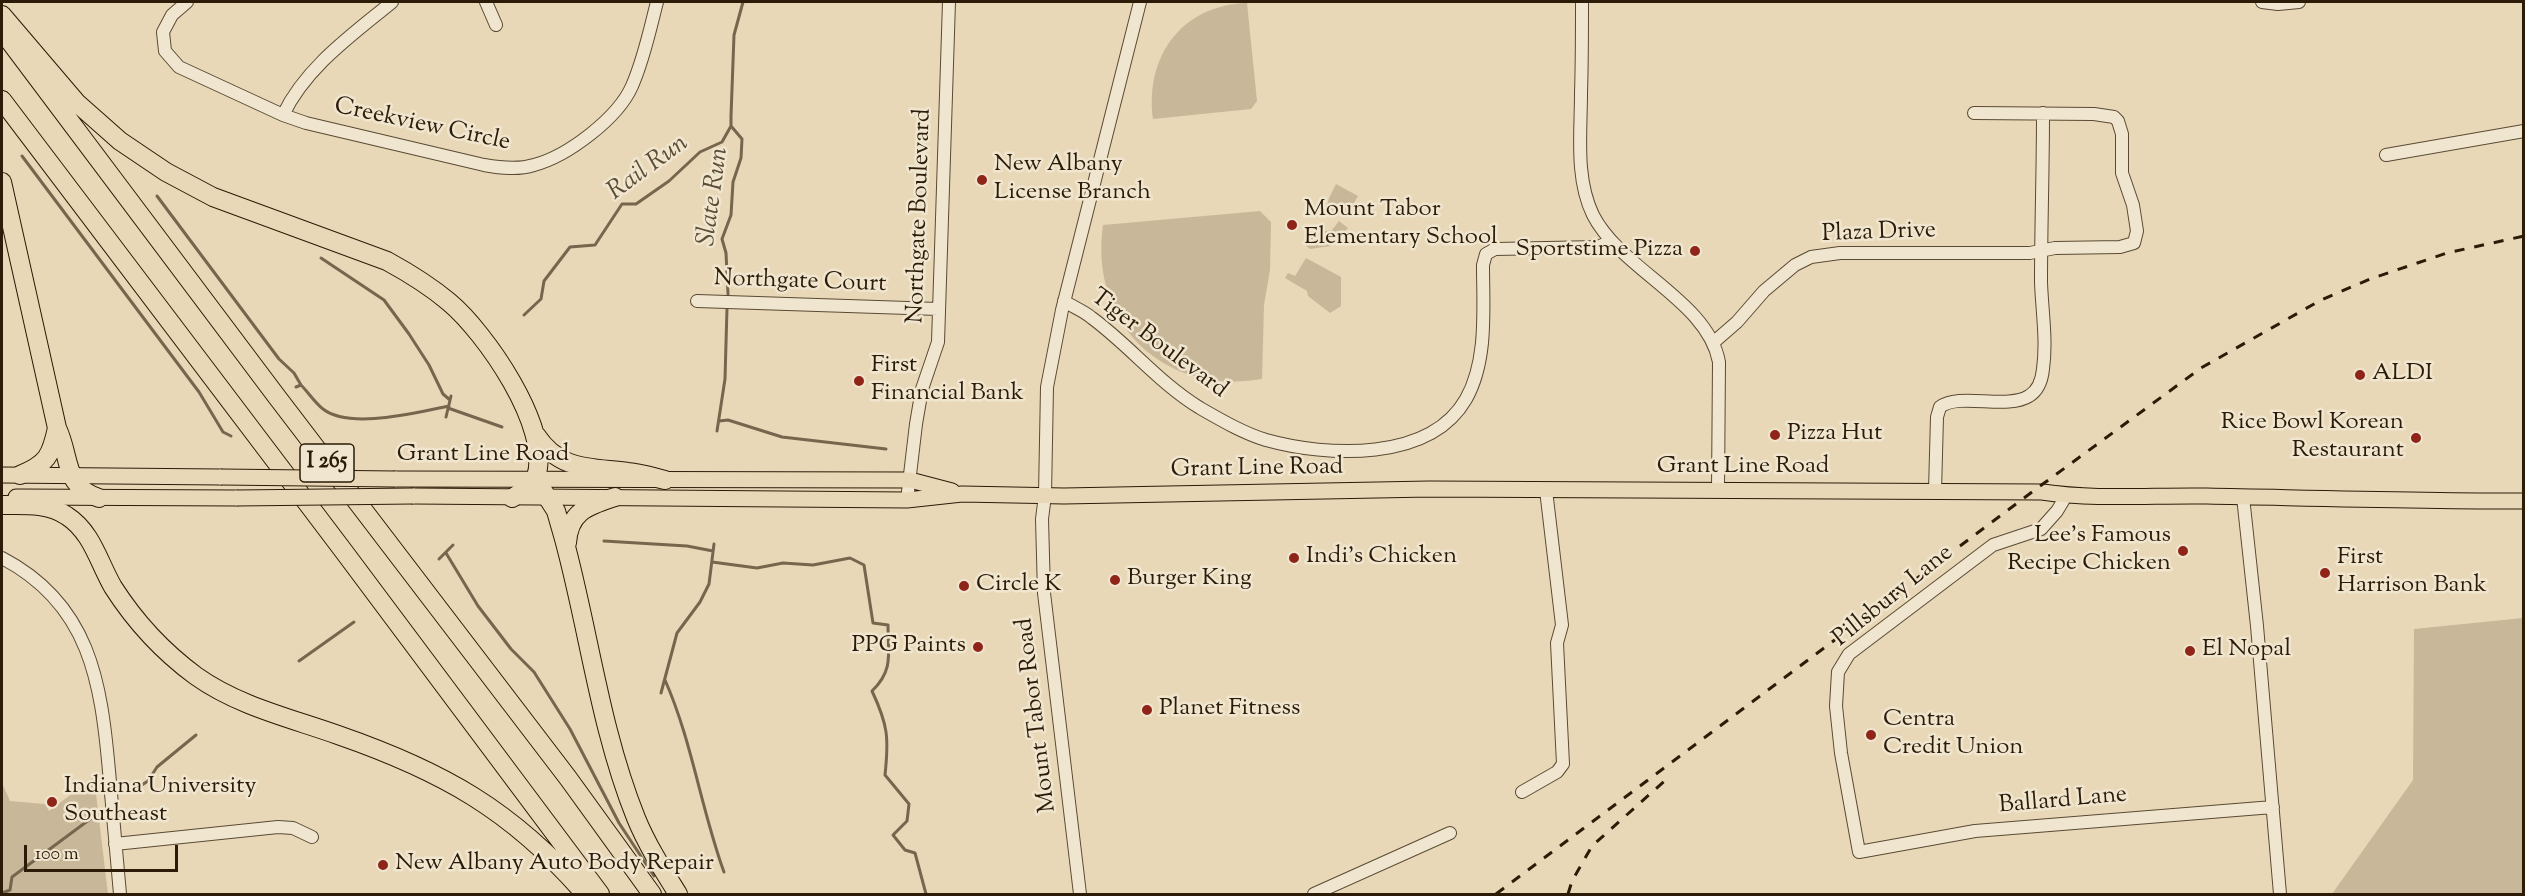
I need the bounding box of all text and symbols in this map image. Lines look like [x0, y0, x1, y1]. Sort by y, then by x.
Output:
street label: Creekview Circle [331, 93, 513, 159]
street label: Northgate Boulevard [903, 108, 939, 324]
water label: Rail Run [603, 129, 695, 209]
water label: Slate Run [693, 146, 737, 248]
place label: New Albany License Branch [994, 152, 1151, 208]
marker: New Albany License Branch [975, 173, 989, 187]
place label: Mount Tabor Elementary School [1304, 197, 1498, 253]
marker: Mount Tabor Elementary School [1285, 218, 1299, 232]
street label: Plaza Drive [1821, 218, 1937, 250]
place label: Sportstime Pizza [1515, 237, 1683, 265]
marker: Sportstime Pizza [1688, 244, 1702, 258]
street label: Northgate Court [713, 266, 887, 300]
street label: Tiger Boulevard [1084, 284, 1232, 406]
place label: First Financial Bank [871, 353, 1024, 409]
place label: ALDI [2372, 361, 2433, 389]
marker: ALDI [2353, 368, 2367, 382]
marker: First Financial Bank [852, 374, 866, 388]
place label: Rice Bowl Korean Restaurant [2221, 410, 2404, 466]
place label: Pizza Hut [1787, 421, 1882, 449]
marker: Pizza Hut [1768, 428, 1782, 442]
marker: Rice Bowl Korean Restaurant [2409, 431, 2423, 445]
street label: Grant Line Road [397, 442, 569, 470]
road number: I 265 [300, 444, 354, 482]
street label: Grant Line Road [1171, 454, 1343, 486]
street label: Grant Line Road [1657, 454, 1829, 482]
place label: Lee's Famous Recipe Chicken [2007, 523, 2171, 579]
street label: Pillsbury Lane [1828, 540, 1960, 654]
place label: Indi's Chicken [1306, 544, 1457, 572]
marker: Lee's Famous Recipe Chicken [2176, 544, 2190, 558]
place label: First Harrison Bank [2337, 545, 2487, 601]
marker: Indi's Chicken [1287, 551, 1301, 565]
place label: Burger King [1127, 566, 1252, 594]
marker: First Harrison Bank [2318, 566, 2332, 580]
place label: Circle K [976, 572, 1062, 600]
marker: Burger King [1108, 573, 1122, 587]
marker: Circle K [957, 579, 971, 593]
street label: Mount Tabor Road [1012, 616, 1064, 814]
place label: PPG Paints [852, 633, 966, 661]
place label: El Nopal [2202, 637, 2291, 665]
marker: PPG Paints [971, 640, 985, 654]
marker: El Nopal [2183, 644, 2197, 658]
place label: Planet Fitness [1159, 696, 1300, 724]
marker: Planet Fitness [1140, 703, 1154, 717]
place label: Centra Credit Union [1883, 707, 2024, 763]
marker: Centra Credit Union [1864, 728, 1878, 742]
place label: Indiana University Southeast [64, 774, 256, 830]
street label: Ballard Lane [1998, 782, 2128, 822]
marker: Indiana University Southeast [45, 795, 59, 809]
scale bar [27, 833, 182, 871]
text: 100 m [35, 842, 79, 868]
place label: New Albany Auto Body Repair [395, 851, 714, 879]
marker: New Albany Auto Body Repair [376, 858, 390, 872]

